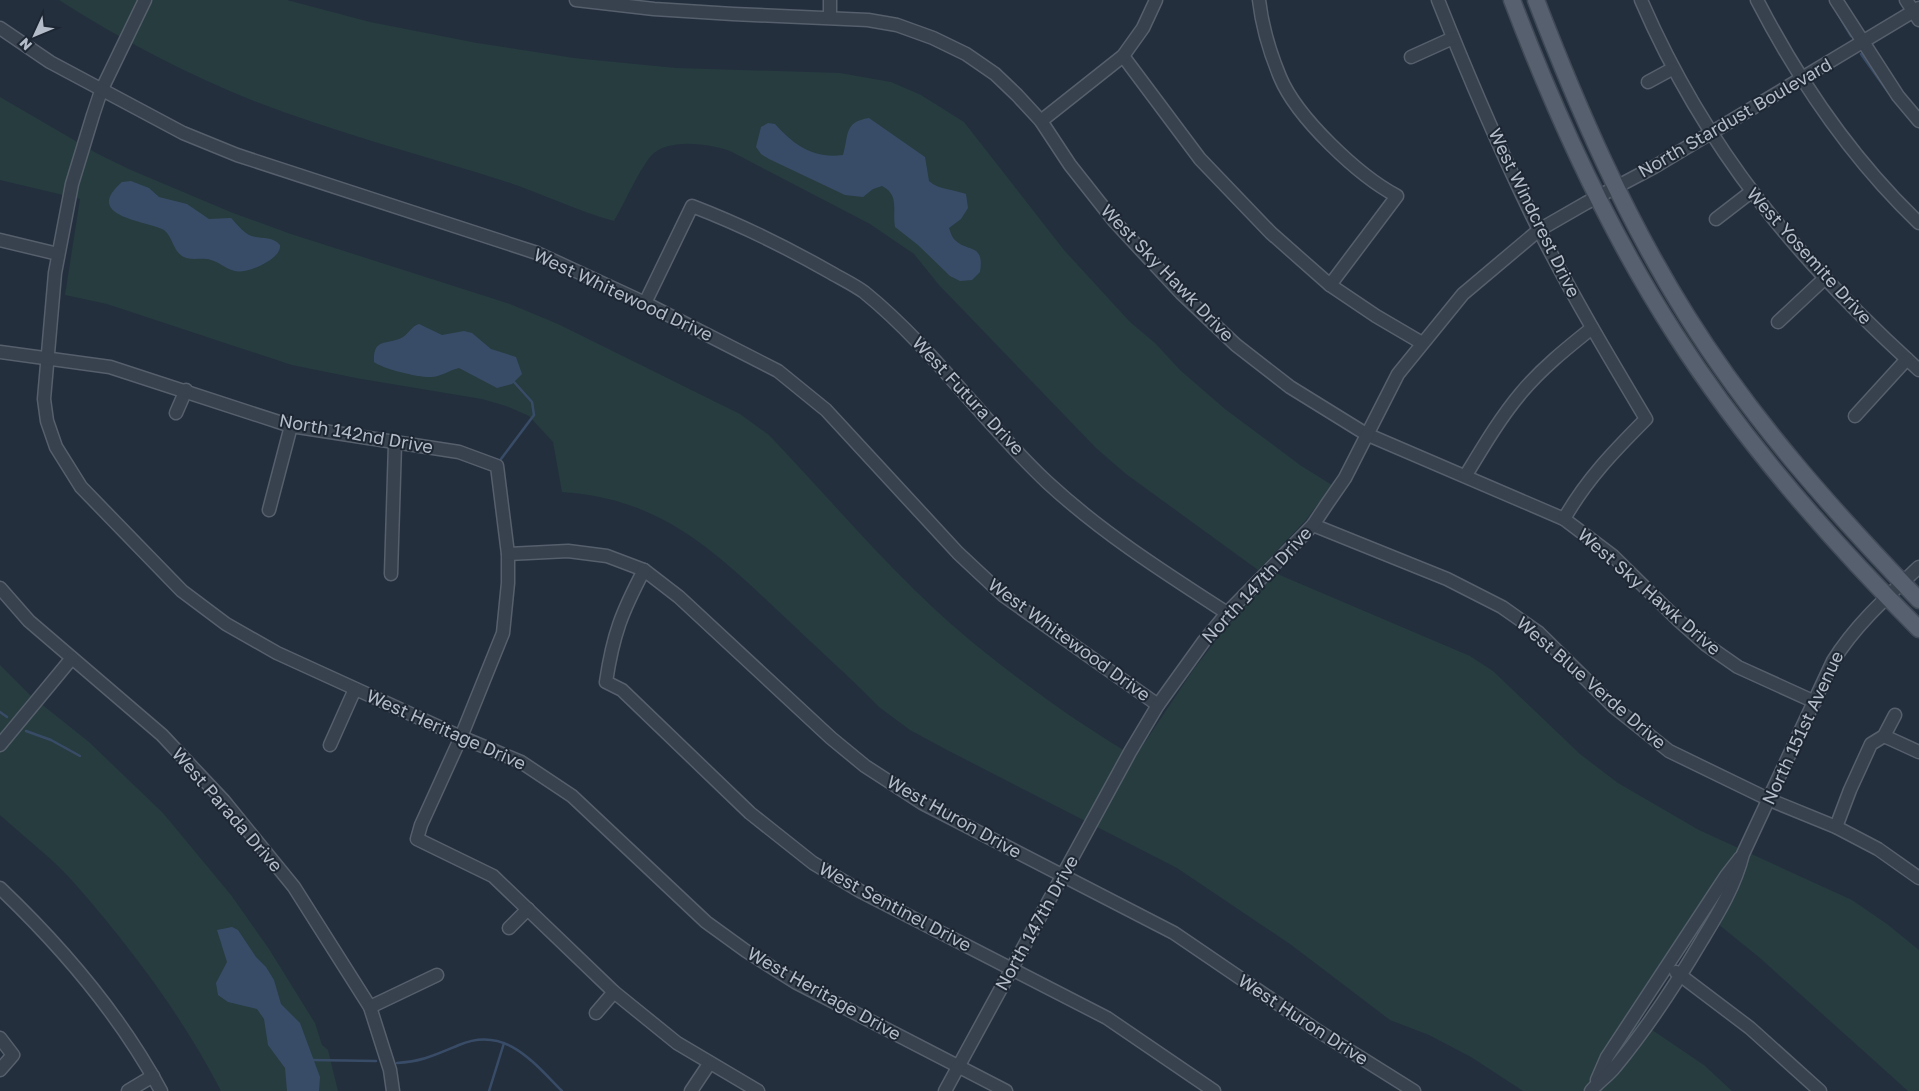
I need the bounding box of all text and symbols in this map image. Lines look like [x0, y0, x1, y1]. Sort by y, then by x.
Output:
north arrow [10, 10, 60, 60]
text: N [15, 35, 35, 54]
street label: North Stardust Boulevard [1634, 53, 1835, 182]
street label: West Windcrest Drive [1484, 124, 1585, 301]
street label: West Yosemite Drive [1742, 182, 1877, 328]
street label: West Sky Hawk Drive [1097, 199, 1239, 345]
street label: West Whitewood Drive [530, 243, 716, 345]
street label: West Futura Drive [908, 331, 1029, 459]
street label: North 142nd Drive [277, 409, 435, 457]
street label: North 147th Drive [1197, 522, 1316, 647]
street label: West Sky Hawk Drive [1574, 523, 1726, 659]
street label: West Whitewood Drive [984, 573, 1155, 705]
street label: West Blue Verde Drive [1512, 611, 1671, 753]
street label: North 151st Avenue [1757, 647, 1847, 808]
street label: West Heritage Drive [363, 684, 530, 774]
street label: West Parada Drive [168, 743, 288, 876]
street label: West Huron Drive [883, 770, 1026, 862]
street label: North 147th Drive [990, 851, 1082, 994]
street label: West Sentinel Drive [815, 857, 975, 956]
street label: West Heritage Drive [744, 942, 905, 1044]
street label: West Huron Drive [1234, 969, 1373, 1069]

